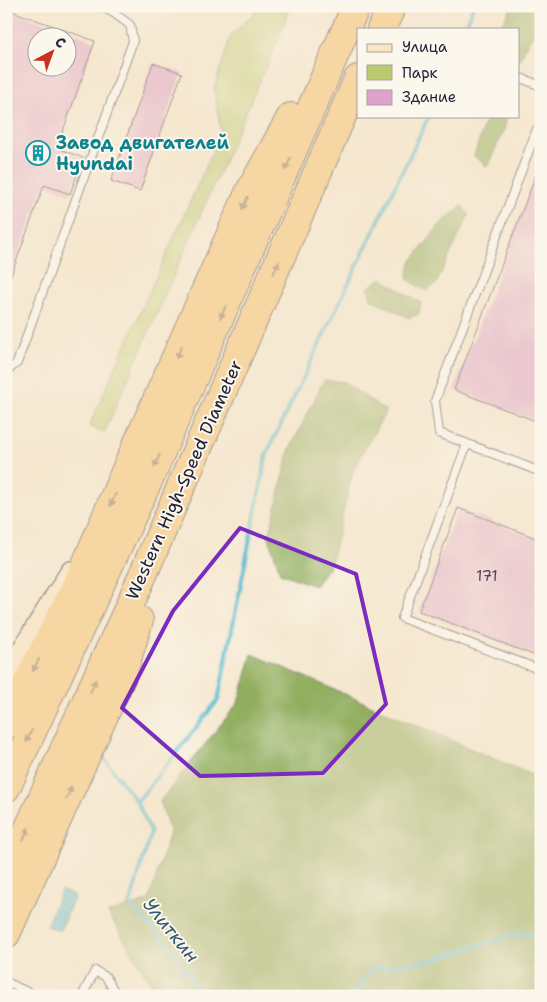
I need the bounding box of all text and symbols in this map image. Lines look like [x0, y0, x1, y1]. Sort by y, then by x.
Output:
north arrow [28, 28, 78, 78]
legend [357, 28, 520, 118]
text: С [51, 33, 70, 52]
text: Улица [402, 37, 448, 57]
text: Парк [402, 63, 438, 83]
text: Здание [402, 87, 456, 107]
place label: Завод двигателей Hyundai [56, 131, 229, 176]
building icon: Завод двигателей Hyundai [25, 140, 51, 166]
one-way arrow [283, 156, 291, 171]
one-way arrow [240, 196, 248, 210]
one-way arrow [272, 261, 280, 275]
one-way arrow [218, 305, 226, 319]
one-way arrow [174, 345, 182, 359]
street label: Western High-Speed Diameter [120, 356, 248, 604]
one-way arrow [153, 454, 161, 468]
one-way arrow [109, 493, 117, 507]
house number: 171 [476, 566, 498, 586]
one-way arrow [32, 658, 40, 672]
one-way arrow [89, 679, 97, 693]
one-way arrow [25, 729, 33, 743]
one-way arrow [65, 786, 73, 800]
one-way arrow [23, 827, 31, 841]
water label: Улиткин [137, 892, 205, 968]

